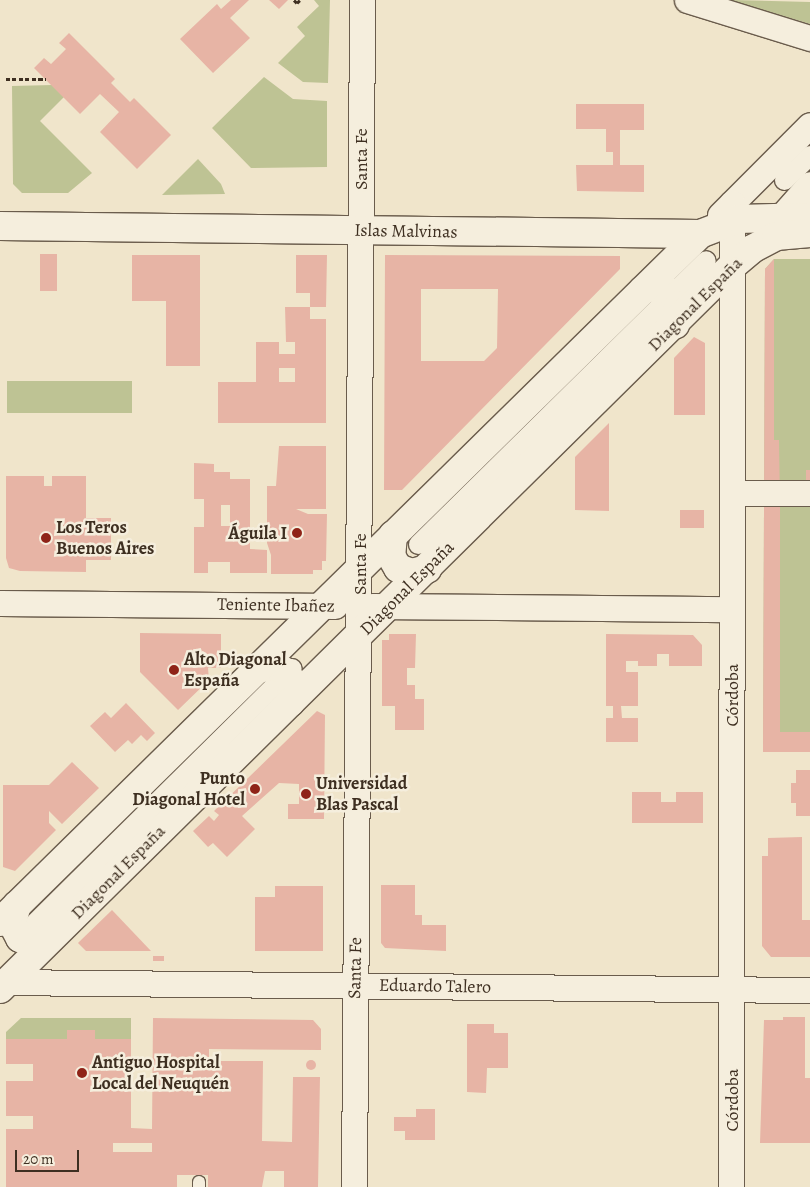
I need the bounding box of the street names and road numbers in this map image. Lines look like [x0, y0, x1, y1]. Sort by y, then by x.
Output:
street label: Santa Fe [350, 128, 372, 190]
street label: Islas Malvinas [354, 219, 458, 243]
street label: Diagonal España [643, 252, 747, 356]
street label: Santa Fe [349, 533, 371, 595]
street label: Diagonal España [355, 536, 459, 640]
street label: Teniente Ibañez [217, 593, 335, 617]
street label: Córdoba [721, 664, 743, 726]
street label: Diagonal España [66, 820, 170, 924]
street label: Santa Fe [344, 937, 366, 999]
street label: Eduardo Talero [379, 974, 491, 998]
street label: Córdoba [721, 1069, 743, 1131]

